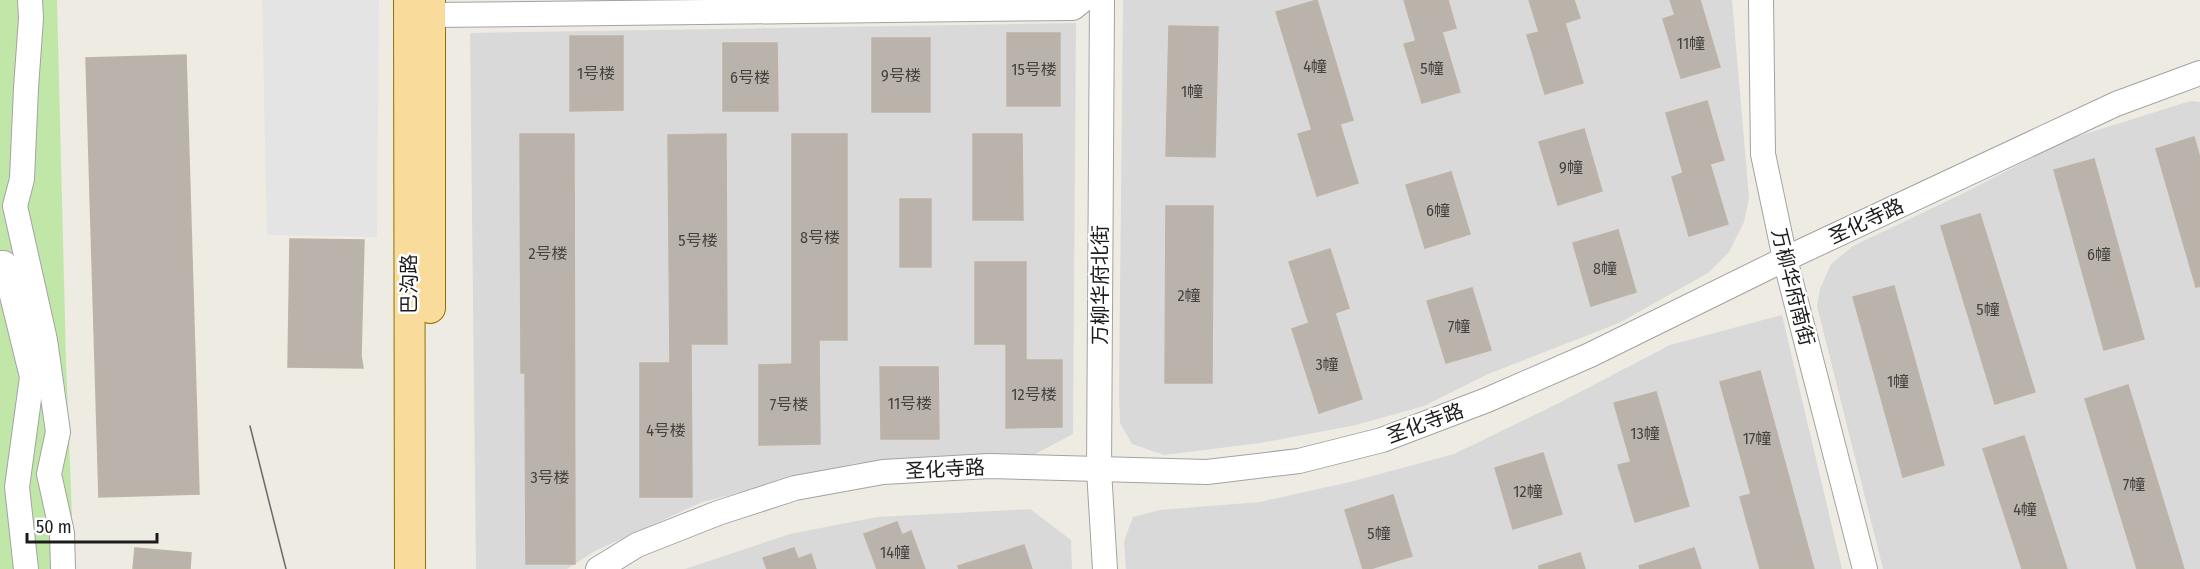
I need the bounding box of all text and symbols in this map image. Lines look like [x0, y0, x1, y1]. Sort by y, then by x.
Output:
house number: 11幢 [1677, 34, 1705, 53]
house number: 4幢 [1303, 57, 1327, 76]
house number: 5幢 [1420, 59, 1444, 78]
house number: 15号楼 [1011, 60, 1057, 79]
house number: 1号楼 [577, 64, 615, 83]
house number: 9号楼 [881, 66, 921, 85]
house number: 6号楼 [730, 68, 770, 87]
house number: 1幢 [1181, 82, 1203, 101]
house number: 9幢 [1559, 158, 1583, 177]
street label: 圣化寺路 [1825, 193, 1907, 249]
house number: 6幢 [1426, 201, 1450, 220]
street label: 万柳华府北街 [1088, 225, 1112, 345]
street label: 万柳华府南街 [1767, 226, 1819, 348]
house number: 8号楼 [800, 228, 840, 247]
house number: 5号楼 [678, 231, 718, 250]
house number: 2号楼 [528, 244, 568, 263]
house number: 6幢 [2087, 245, 2111, 264]
street label: 巴沟路 [397, 254, 421, 314]
house number: 8幢 [1593, 259, 1617, 278]
house number: 2幢 [1177, 286, 1201, 305]
house number: 5幢 [1976, 300, 2000, 319]
house number: 7幢 [1448, 317, 1470, 336]
house number: 3幢 [1315, 355, 1339, 374]
house number: 1幢 [1887, 372, 1909, 391]
house number: 12号楼 [1011, 385, 1057, 404]
house number: 11号楼 [888, 394, 932, 413]
house number: 7号楼 [770, 395, 808, 414]
street label: 圣化寺路 [1383, 398, 1467, 448]
house number: 4号楼 [646, 421, 686, 440]
house number: 13幢 [1630, 424, 1660, 443]
house number: 17幢 [1743, 429, 1771, 448]
street label: 圣化寺路 [904, 455, 986, 483]
house number: 3号楼 [530, 468, 570, 487]
house number: 7幢 [2123, 475, 2145, 494]
house number: 12幢 [1513, 482, 1543, 501]
house number: 4幢 [2013, 500, 2037, 519]
scale bar [27, 506, 158, 544]
text: 50 m [36, 516, 72, 538]
house number: 5幢 [1367, 524, 1391, 543]
house number: 14幢 [880, 543, 910, 562]

